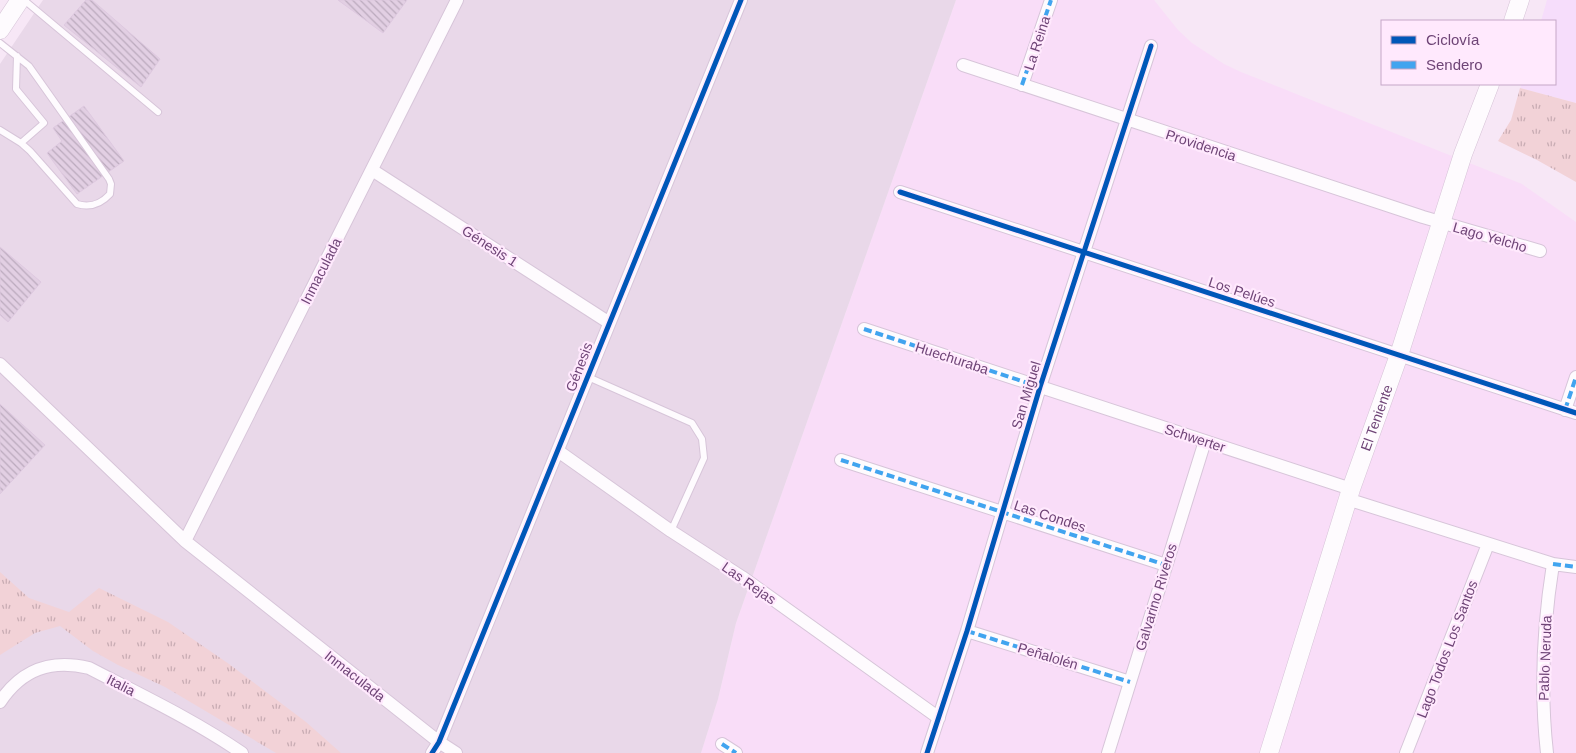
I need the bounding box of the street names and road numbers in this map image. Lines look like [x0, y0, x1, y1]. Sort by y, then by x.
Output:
street label: La Reina [1021, 14, 1053, 72]
street label: Providencia [1164, 126, 1238, 164]
street label: Lago Yelcho [1451, 219, 1529, 255]
street label: Génesis 1 [459, 222, 521, 270]
street label: Inmaculada [297, 235, 345, 307]
street label: Los Pelúes [1207, 274, 1277, 310]
street label: Huechuraba [913, 339, 991, 377]
street label: Génesis [562, 340, 596, 394]
street label: San Miguel [1008, 359, 1044, 431]
street label: El Teniente [1357, 382, 1396, 453]
street label: Schwerter [1163, 421, 1228, 455]
street label: Las Condes [1012, 497, 1088, 535]
street label: Galvarino Riveros [1132, 541, 1180, 653]
street label: Las Rejas [719, 559, 779, 607]
street label: Lago Todos Los Santos [1413, 578, 1481, 720]
street label: Pablo Neruda [1536, 615, 1554, 701]
street label: Peñalolén [1016, 639, 1080, 673]
street label: Inmaculada [322, 647, 389, 705]
street label: Italia [104, 671, 138, 699]

